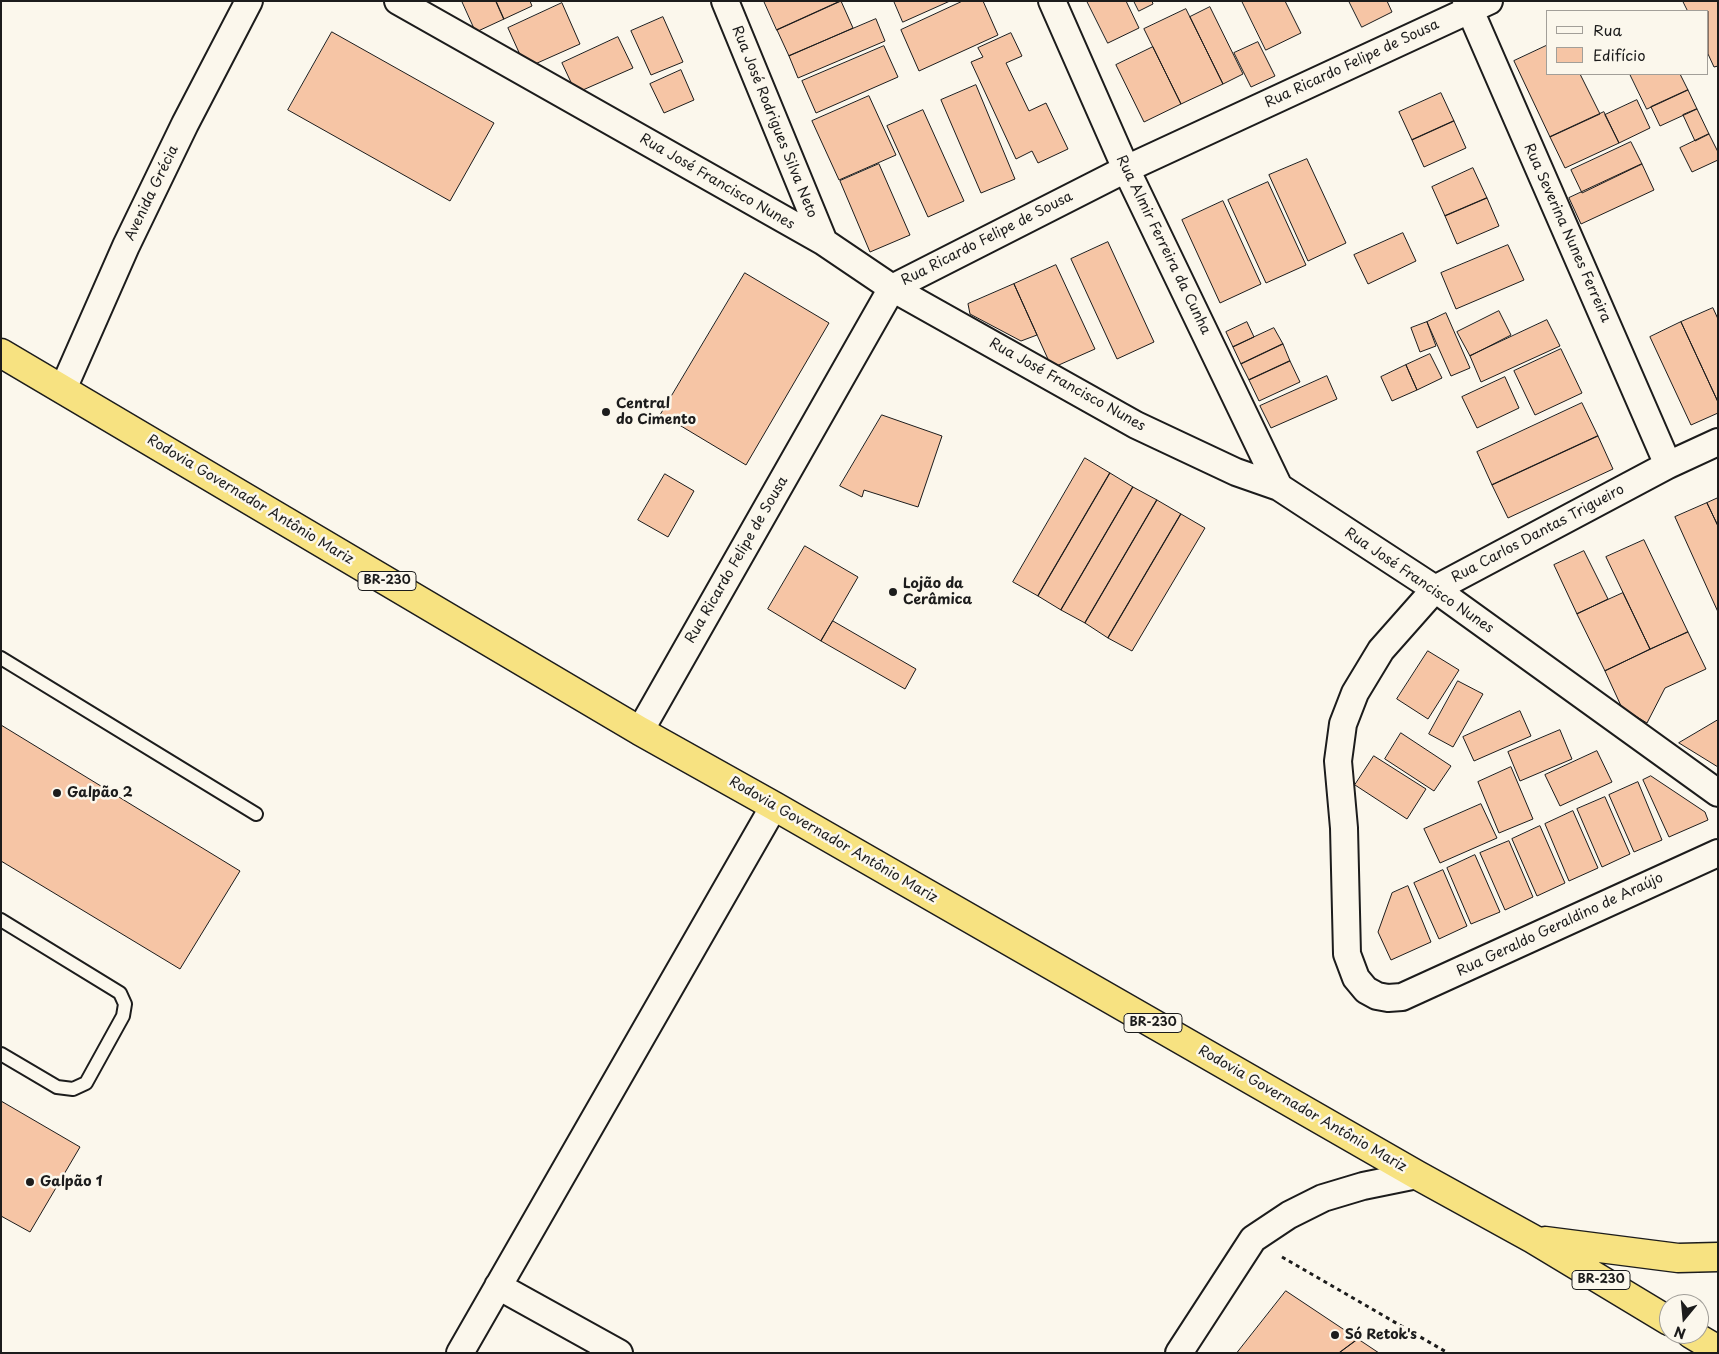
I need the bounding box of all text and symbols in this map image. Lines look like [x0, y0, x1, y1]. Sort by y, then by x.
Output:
legend [1546, 10, 1709, 75]
street label: Rua Ricardo Felipe de Sousa [1262, 16, 1442, 112]
text: Rua [1593, 18, 1622, 41]
street label: Rua José Rodrigues Silva Neto [728, 23, 820, 221]
text: Edifício [1593, 43, 1646, 66]
street label: Rua José Francisco Nunes [637, 131, 797, 233]
street label: Rua Severina Nunes Ferreira [1520, 141, 1614, 325]
street label: Avenida Grécia [122, 143, 182, 243]
street label: Rua Almir Ferreira da Cunha [1112, 153, 1214, 337]
street label: Rua Ricardo Felipe de Sousa [898, 188, 1076, 290]
street label: Rua José Francisco Nunes [986, 335, 1148, 435]
place label: Central do Cimento [616, 396, 696, 428]
marker: Central do Cimento [600, 406, 612, 418]
street label: Rodovia Governador Antônio Mariz [144, 432, 356, 568]
street label: Rua Ricardo Felipe de Sousa [682, 473, 792, 647]
street label: Rua Carlos Dantas Trigueiro [1449, 481, 1627, 587]
street label: Rua José Francisco Nunes [1341, 525, 1497, 637]
road number: BR-230 [358, 572, 416, 590]
place label: Lojão da Cerâmica [903, 576, 972, 608]
marker: Lojão da Cerâmica [887, 586, 899, 598]
street label: Rodovia Governador Antônio Mariz [726, 773, 940, 907]
place label: Galpão 2 [67, 785, 133, 801]
marker: Galpão 2 [51, 787, 63, 799]
street label: Rua Geraldo Geraldino de Araújo [1454, 870, 1666, 980]
road number: BR-230 [1124, 1014, 1182, 1032]
street label: Rodovia Governador Antônio Mariz [1195, 1042, 1409, 1176]
place label: Galpão 1 [40, 1174, 103, 1190]
marker: Galpão 1 [24, 1176, 36, 1188]
road number: BR-230 [1572, 1270, 1630, 1290]
north arrow [1659, 1294, 1709, 1344]
text: N [1671, 1321, 1688, 1345]
place label: Só Retok's [1345, 1327, 1417, 1343]
marker: Só Retok's [1329, 1329, 1341, 1341]

